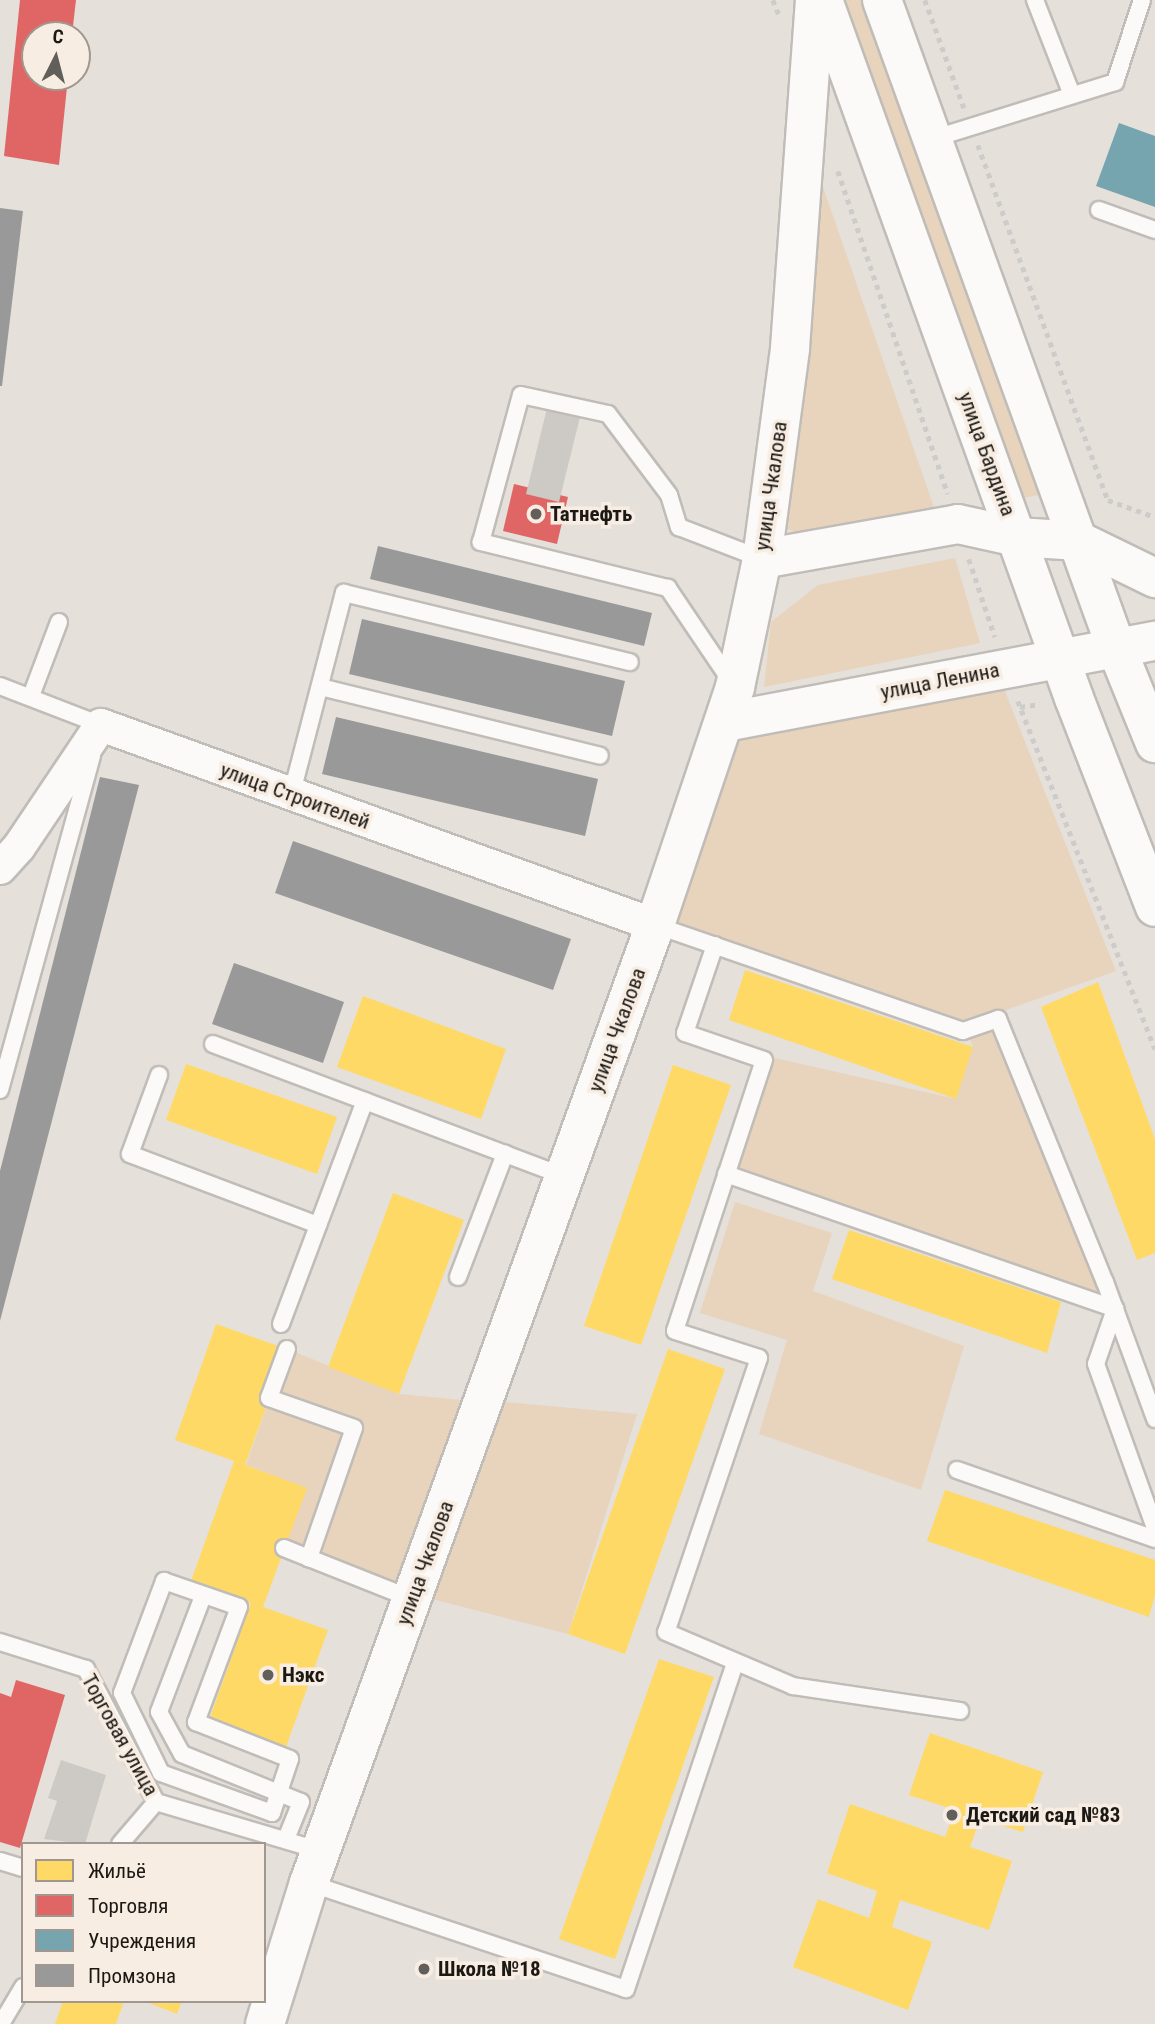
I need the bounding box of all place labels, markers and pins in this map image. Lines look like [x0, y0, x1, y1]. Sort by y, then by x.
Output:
place label: Татнефть [550, 501, 632, 527]
marker: Татнефть [528, 506, 544, 522]
place label: Нэкс [282, 1662, 325, 1688]
marker: Нэкс [260, 1667, 276, 1683]
place label: Детский сад №83 [966, 1802, 1120, 1828]
marker: Детский сад №83 [944, 1807, 960, 1823]
place label: Школа №18 [438, 1956, 541, 1982]
marker: Школа №18 [416, 1961, 432, 1977]

